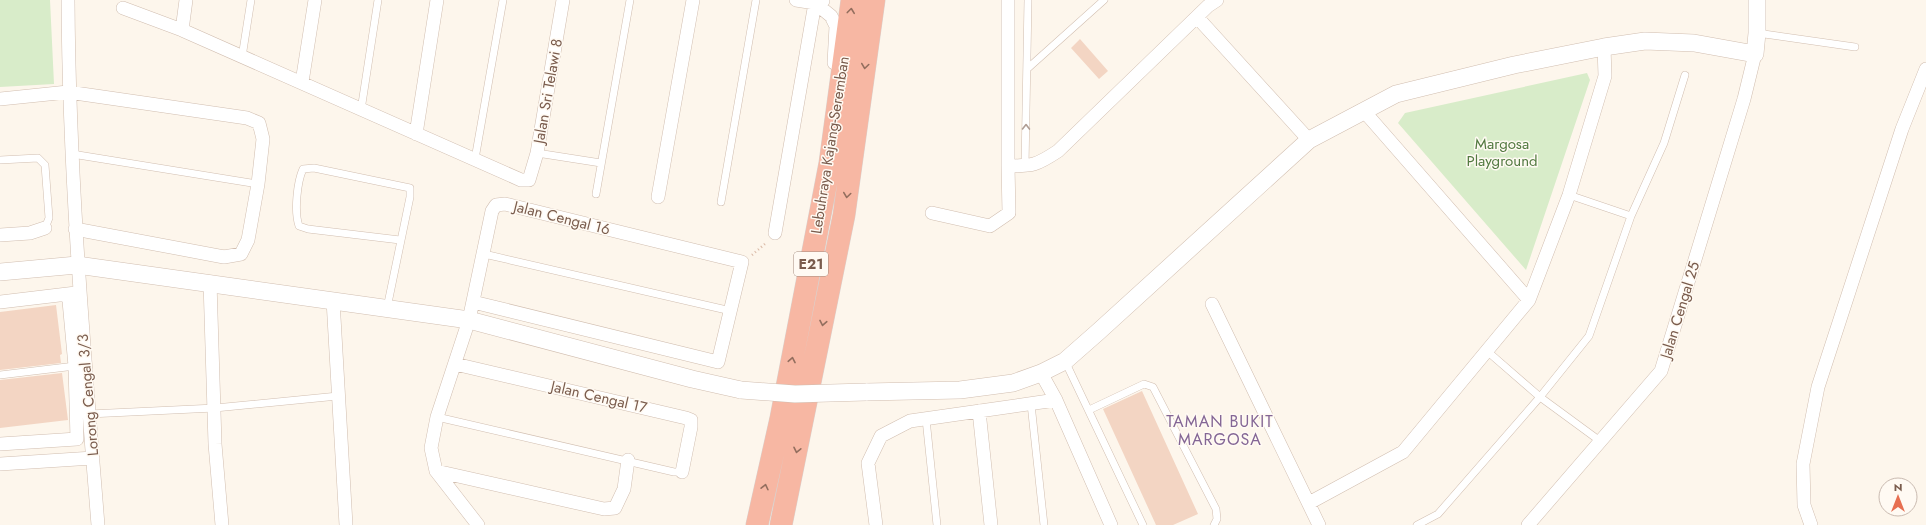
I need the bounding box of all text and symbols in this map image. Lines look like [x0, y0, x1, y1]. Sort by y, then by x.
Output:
one-way arrow [846, 8, 855, 14]
street label: Jalan Sri Telawi 8 [528, 37, 568, 147]
street label: Lebuhraya Kajang-Seremban [805, 55, 855, 235]
one-way arrow [861, 63, 870, 69]
one-way arrow [1022, 124, 1030, 130]
park label: Margosa Playground [1466, 133, 1538, 172]
one-way arrow [843, 192, 852, 198]
street label: Jalan Cengal 16 [509, 195, 613, 241]
road number: E21 [794, 252, 828, 276]
street label: Jalan Cengal 25 [1654, 259, 1705, 363]
one-way arrow [819, 320, 827, 326]
street label: Lorong Cengal 3/3 [72, 333, 104, 457]
one-way arrow [787, 357, 796, 363]
street label: Jalan Cengal 17 [547, 375, 649, 419]
district label: TAMAN BUKIT MARGOSA [1166, 410, 1274, 451]
one-way arrow [793, 447, 801, 453]
north arrow [1878, 477, 1918, 517]
text: N [1894, 479, 1902, 495]
one-way arrow [761, 484, 769, 490]

